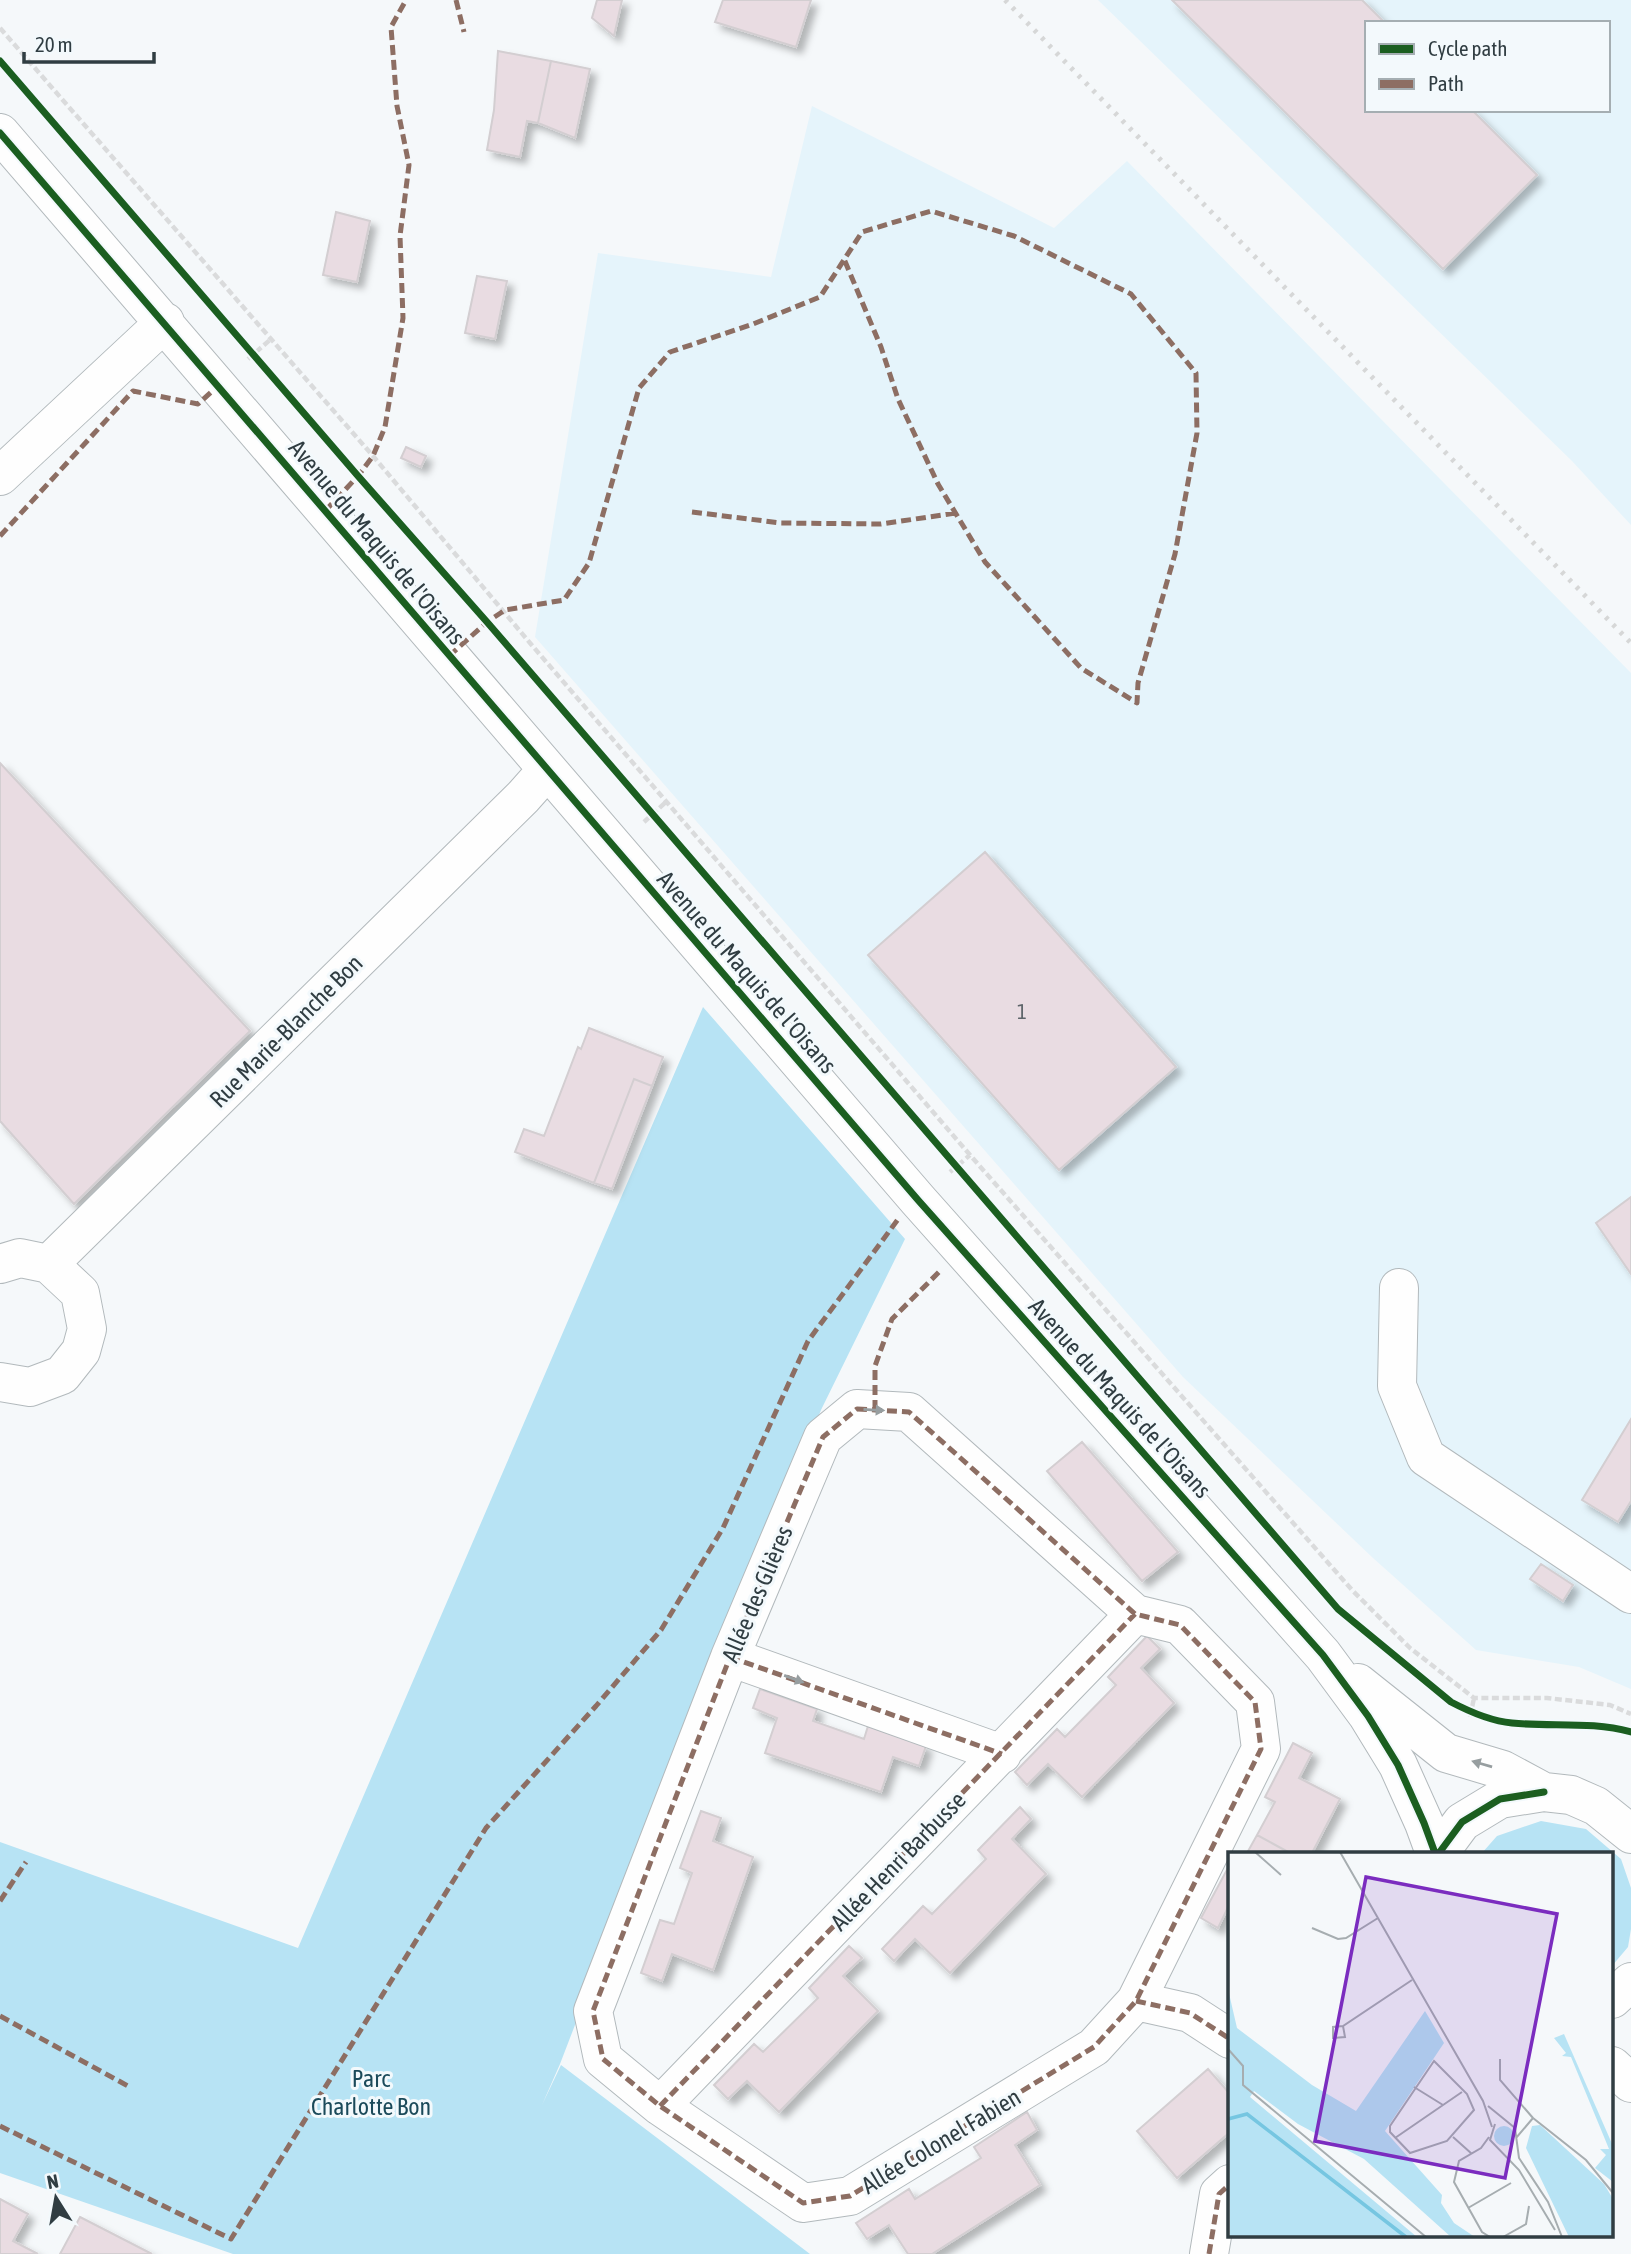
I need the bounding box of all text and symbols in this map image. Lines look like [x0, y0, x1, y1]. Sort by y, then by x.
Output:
scale bar [24, 21, 154, 65]
legend [1365, 21, 1610, 112]
text: 20 m [35, 32, 73, 56]
text: Cycle path [1428, 36, 1507, 60]
text: Path [1428, 71, 1464, 95]
street label: Avenue du Maquis de l'Oisans [284, 434, 470, 650]
street label: Avenue du Maquis de l'Oisans [652, 866, 842, 1078]
street label: Rue Marie-Blanche Bon [204, 949, 368, 1113]
house number: 1 [1017, 999, 1027, 1023]
street label: Avenue du Maquis de l'Oisans [1023, 1293, 1217, 1503]
one-way arrow [863, 1404, 885, 1415]
street label: Allée des Glières [716, 1522, 798, 1666]
one-way arrow [784, 1674, 805, 1685]
one-way arrow [1471, 1758, 1492, 1768]
street label: Allée Henri Barbusse [825, 1786, 971, 1936]
inset map [1228, 1852, 1614, 2236]
park label: Parc Charlotte Bon [311, 2065, 431, 2120]
street label: Allée Colonel Fabien [857, 2083, 1025, 2199]
north arrow [21, 2163, 91, 2233]
text: N [45, 2169, 60, 2193]

